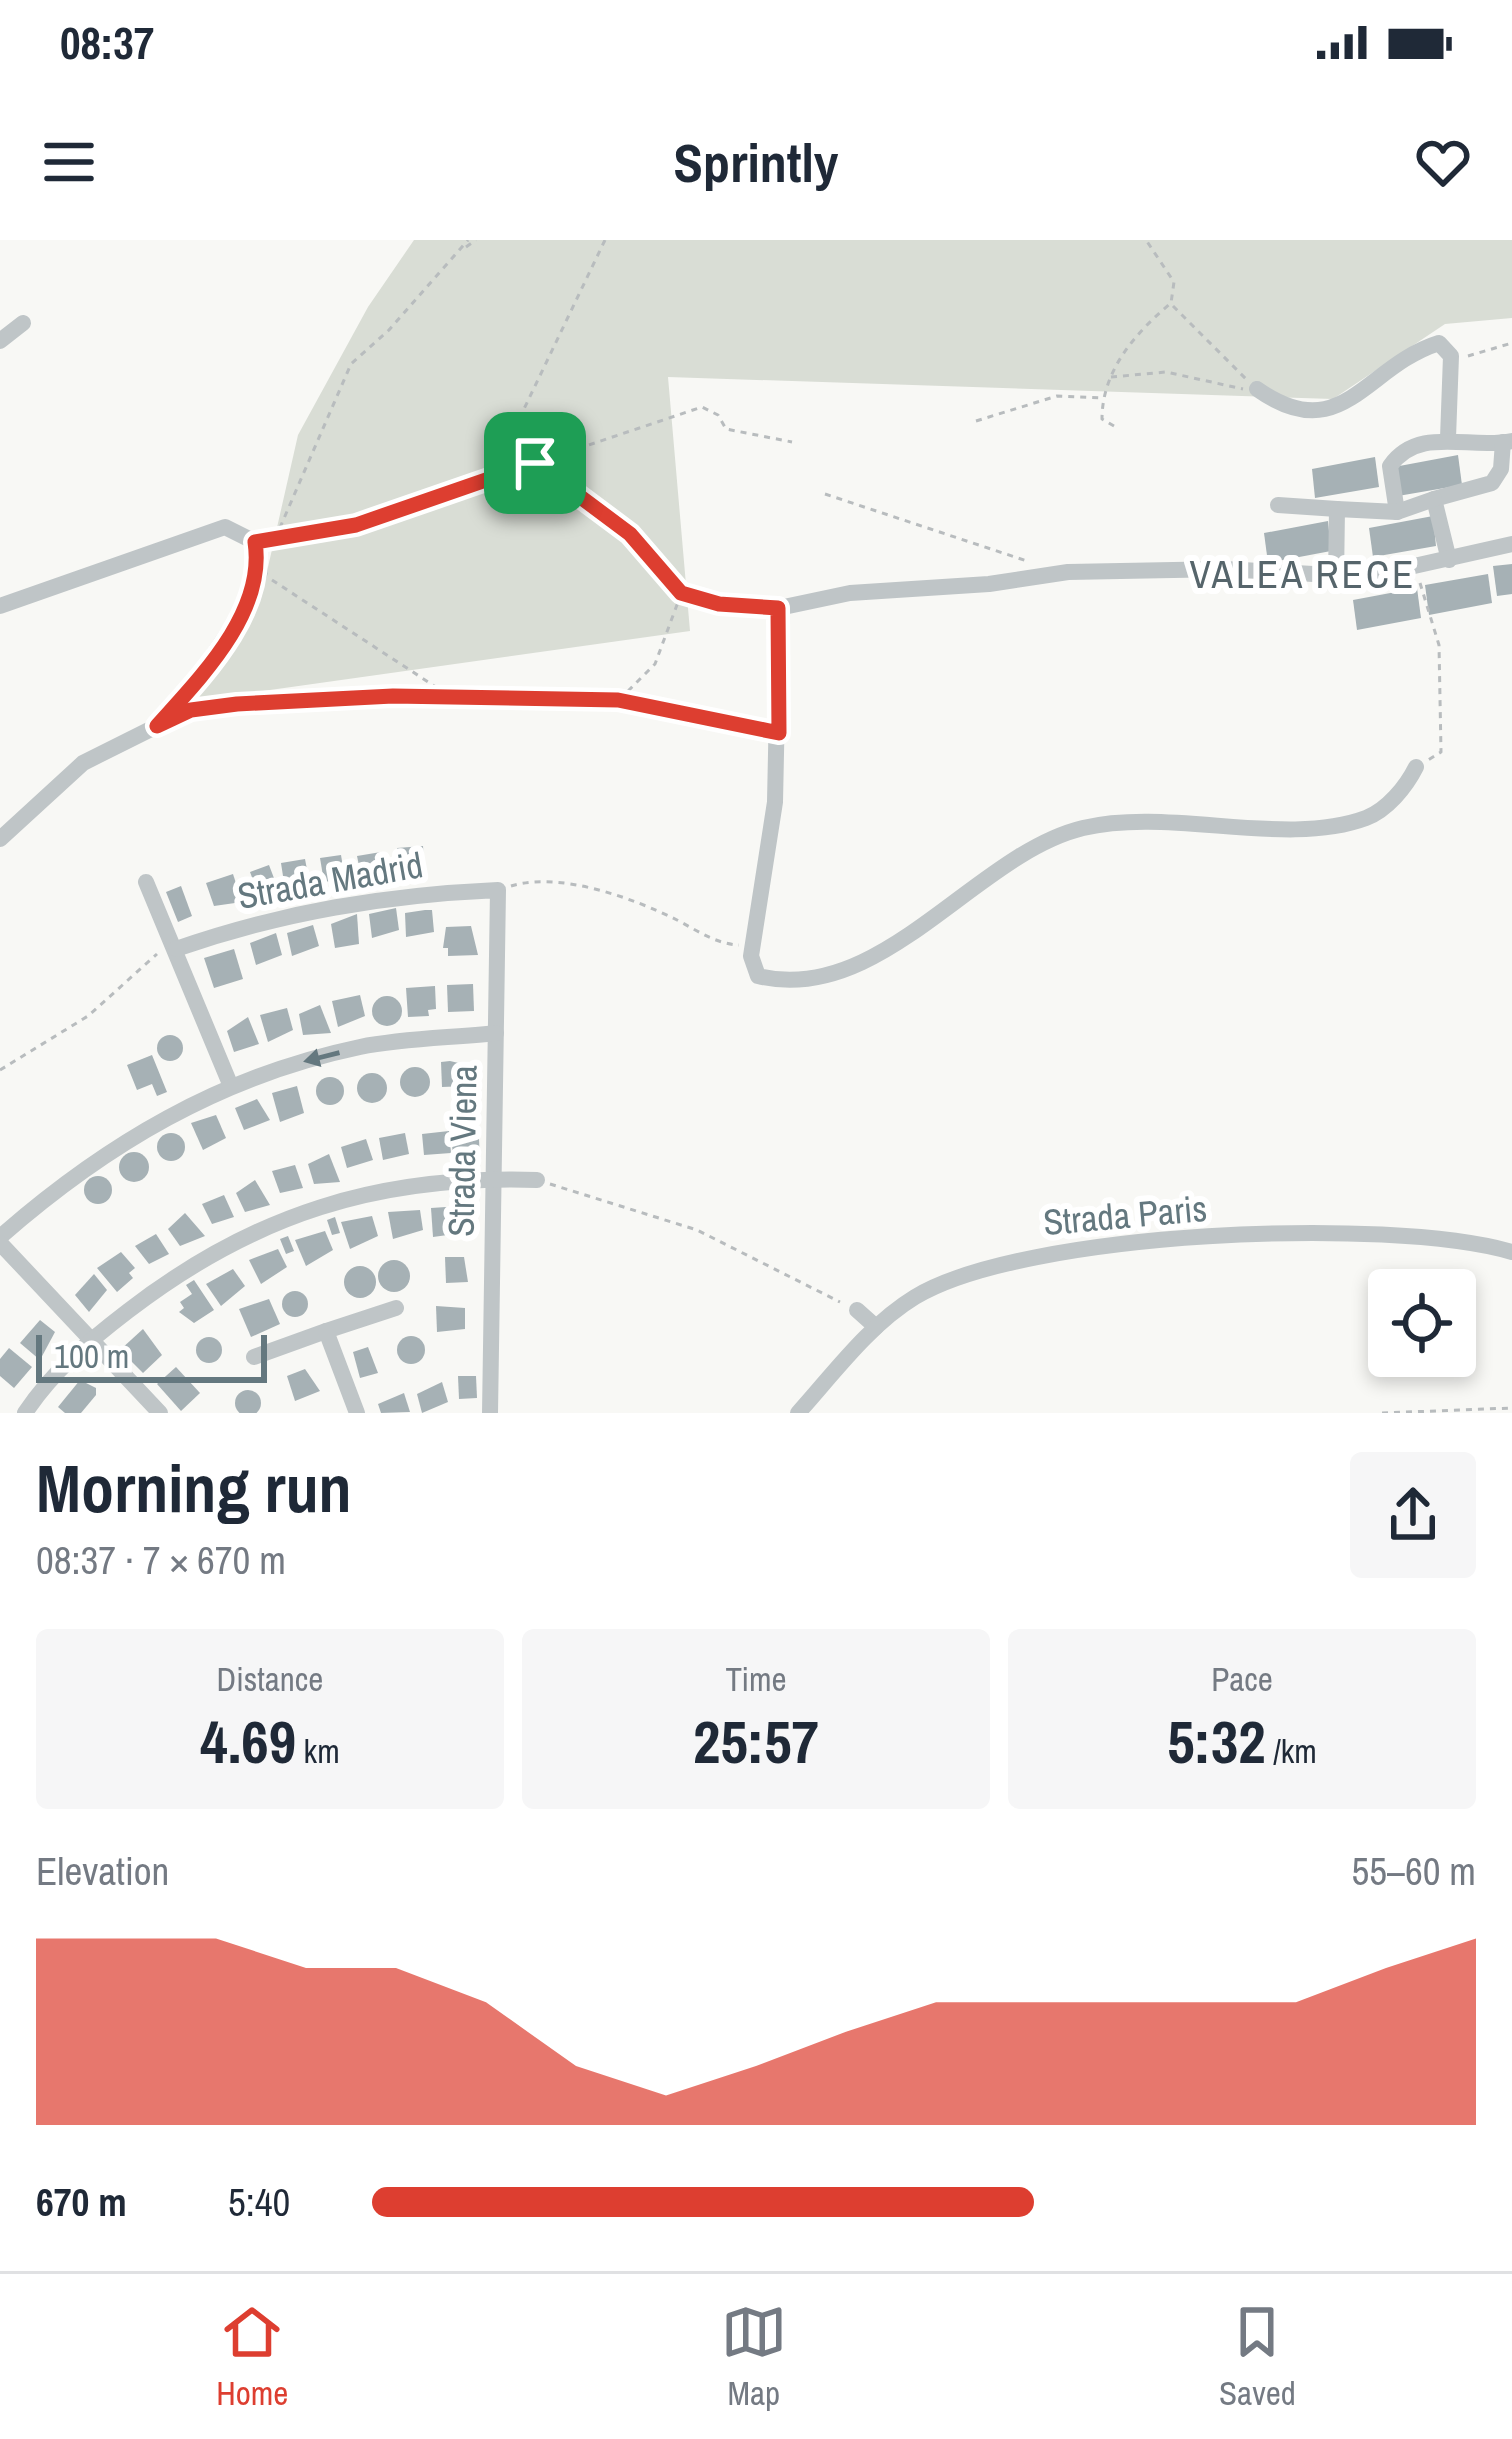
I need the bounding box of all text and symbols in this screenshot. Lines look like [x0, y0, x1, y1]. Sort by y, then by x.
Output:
text: 08:37 [60, 12, 154, 73]
text: Sprintly [674, 126, 838, 199]
icon: menu [36, 129, 102, 195]
icon: heart [1410, 129, 1476, 195]
pin [484, 412, 586, 514]
icon: arrive [502, 430, 568, 496]
district label: VALEA RECE [1190, 548, 1416, 600]
street label: Strada Madrid [234, 840, 426, 920]
one-way arrow [303, 1048, 340, 1067]
street label: Strada Viena [437, 1065, 487, 1237]
street label: Strada Paris [1041, 1184, 1209, 1246]
map controls [1368, 1269, 1476, 1377]
button: locate [1368, 1269, 1476, 1377]
scale bar [36, 1329, 267, 1382]
text: 100 m [54, 1334, 129, 1378]
text: Morning run [36, 1444, 352, 1533]
button: share [1350, 1452, 1476, 1578]
text: 08:37 · 7 × 670 m [36, 1534, 286, 1586]
text: Distance [217, 1657, 323, 1701]
text: Time [725, 1657, 787, 1701]
text: Pace [1211, 1657, 1273, 1701]
text: 4.69 [200, 1701, 296, 1782]
text: 25:57 [693, 1701, 819, 1782]
text: 5:32 [1167, 1701, 1266, 1782]
text: km [296, 1729, 340, 1773]
text: /km [1266, 1729, 1317, 1773]
text: Elevation [36, 1845, 169, 1897]
text: 55–60 m [1352, 1845, 1476, 1897]
text: 670 m [36, 2176, 127, 2228]
text: 5:40 [228, 2176, 290, 2228]
tab: Home [216, 2299, 288, 2415]
tab: Map [721, 2299, 787, 2415]
tab: Saved [1219, 2299, 1296, 2415]

